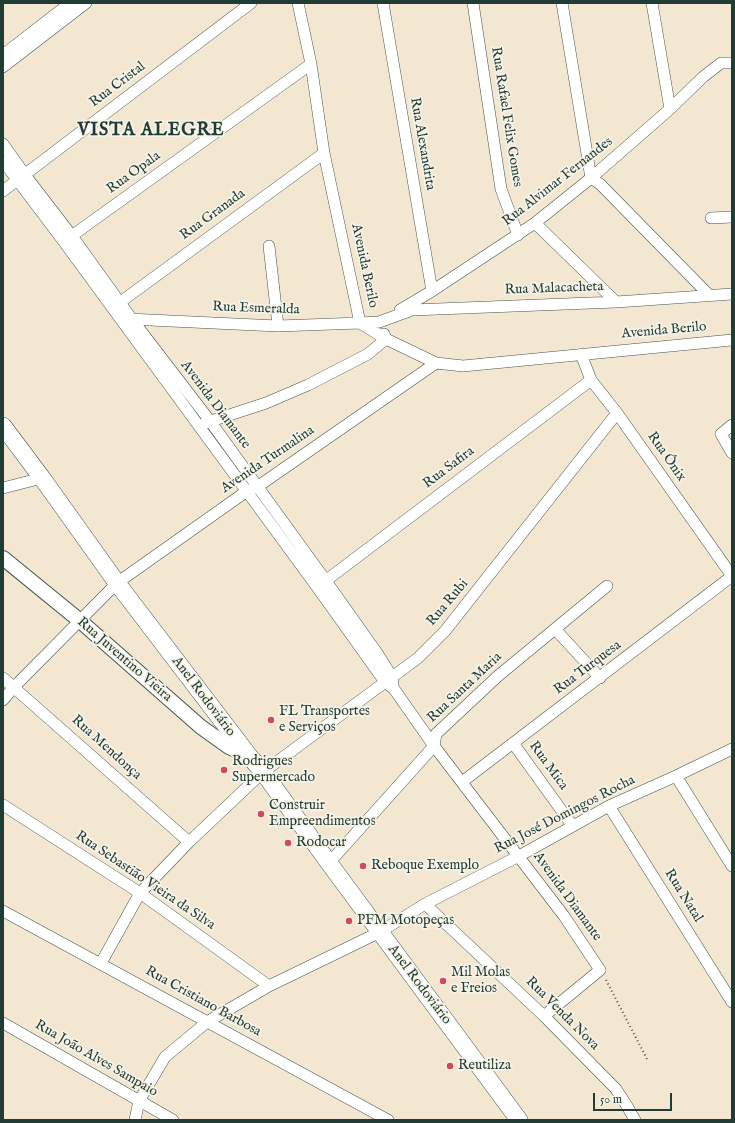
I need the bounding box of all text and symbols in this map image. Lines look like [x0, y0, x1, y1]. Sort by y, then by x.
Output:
street label: Rua Rafael Felix Gomes [487, 46, 525, 188]
street label: Rua Cristal [87, 59, 149, 111]
street label: Rua Alexandrita [406, 96, 438, 192]
district label: VISTA ALEGRE [77, 120, 225, 142]
street label: Rua Alvimar Fernandes [500, 134, 616, 230]
street label: Rua Opala [104, 148, 164, 198]
street label: Rua Granada [177, 186, 249, 244]
street label: Avenida Berilo [347, 223, 381, 309]
street label: Rua Malacacheta [504, 279, 604, 299]
street label: Rua Esmeralda [212, 299, 300, 319]
street label: Avenida Berilo [621, 319, 707, 343]
street label: Avenida Diamante [176, 358, 254, 452]
street label: Avenida Turmalina [218, 423, 318, 497]
street label: Rua Ônix [643, 429, 689, 485]
street label: Rua Safira [420, 443, 478, 493]
street label: Rua Rubi [424, 576, 472, 630]
street label: Rua Juventino Vieira [73, 614, 175, 706]
street label: Rua Turquesa [551, 637, 625, 699]
street label: Rua Santa Maria [424, 649, 506, 727]
street label: Anel Rodoviário [168, 654, 238, 740]
place label: FL Transportes e Serviços [279, 704, 370, 736]
street label: Rua Mendonça [68, 712, 144, 784]
marker: FL Transportes e Serviços [266, 715, 276, 725]
street label: Rua Mica [525, 738, 571, 794]
place label: Rodrigues Supermercado [232, 754, 315, 786]
marker: Rodrigues Supermercado [219, 765, 229, 775]
street label: Rua José Domingos Rocha [492, 772, 638, 858]
place label: Construir Empreendimentos [269, 798, 376, 830]
marker: Construir Empreendimentos [256, 809, 266, 819]
street label: Rua Sebastião Vieira da Silva [72, 828, 218, 934]
place label: Rodocar [296, 835, 346, 851]
marker: Rodocar [283, 838, 293, 848]
street label: Avenida Diamante [529, 849, 605, 945]
place label: Reboque Exemplo [371, 858, 479, 874]
marker: Reboque Exemplo [358, 861, 368, 871]
street label: Rua Natal [660, 866, 706, 926]
place label: PFM Motopeças [357, 913, 454, 929]
marker: PFM Motopeças [344, 916, 354, 926]
street label: Anel Rodoviário [384, 942, 454, 1028]
street label: Rua Cristiano Barbosa [142, 963, 264, 1041]
place label: Mil Molas e Freios [451, 965, 510, 998]
street label: Rua Venda Nova [522, 974, 602, 1054]
marker: Mil Molas e Freios [438, 976, 448, 986]
street label: Rua João Alves Sampaio [32, 1017, 160, 1101]
place label: Reutiliza [458, 1058, 511, 1074]
marker: Reutiliza [445, 1061, 455, 1071]
scale bar [595, 1085, 674, 1111]
text: 50 m [600, 1092, 622, 1107]

